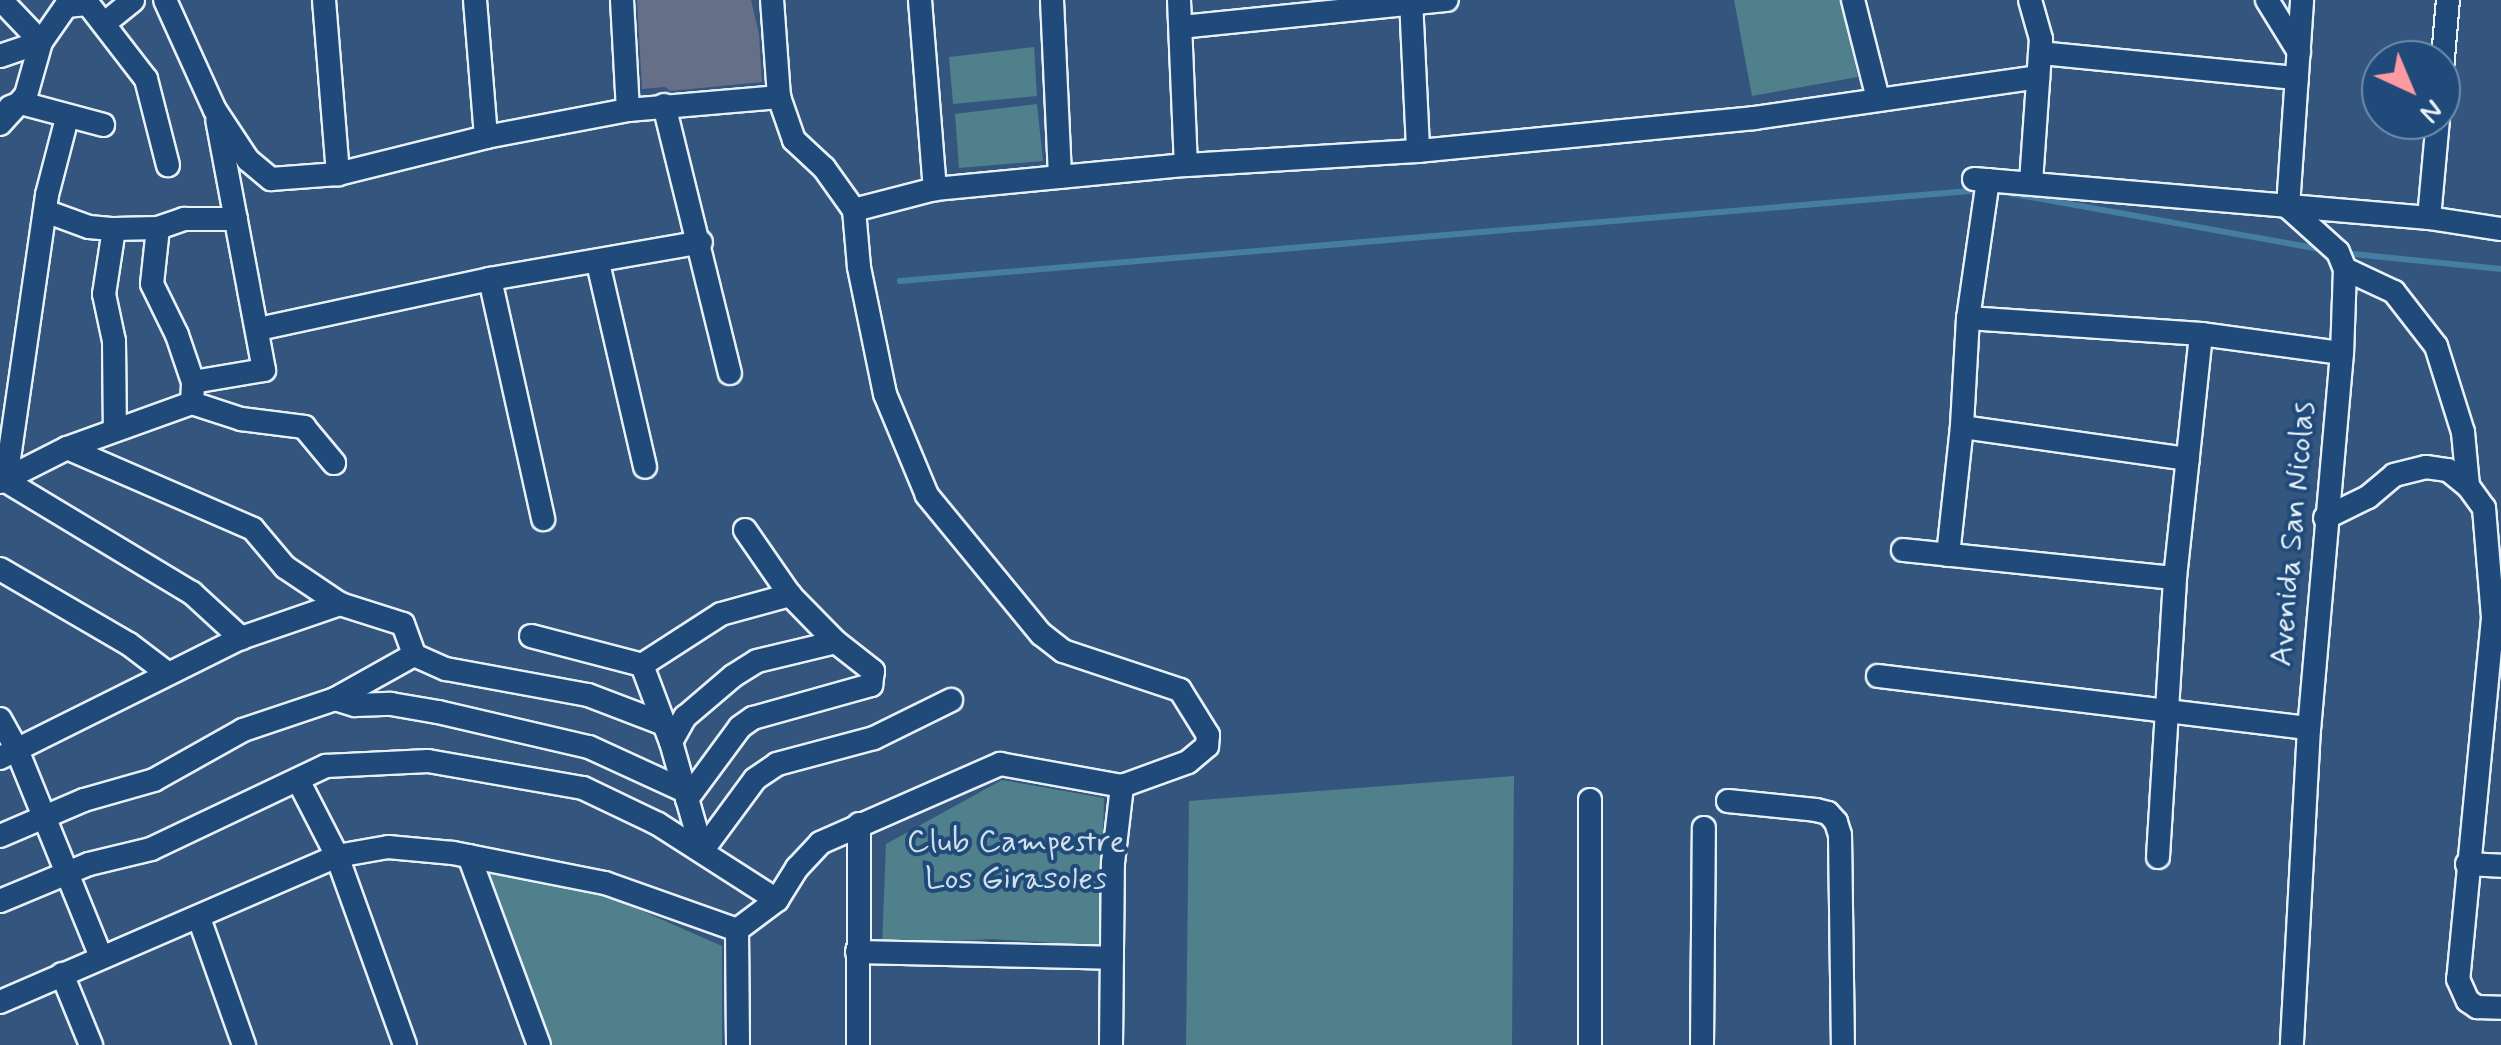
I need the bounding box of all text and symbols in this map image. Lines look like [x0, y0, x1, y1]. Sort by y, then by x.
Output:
north arrow [2361, 40, 2461, 140]
text: N [2411, 91, 2450, 130]
street label: Avenida San Nicolas [2262, 396, 2324, 672]
park label: Club Campestre Los Girasoles [907, 824, 1125, 899]

